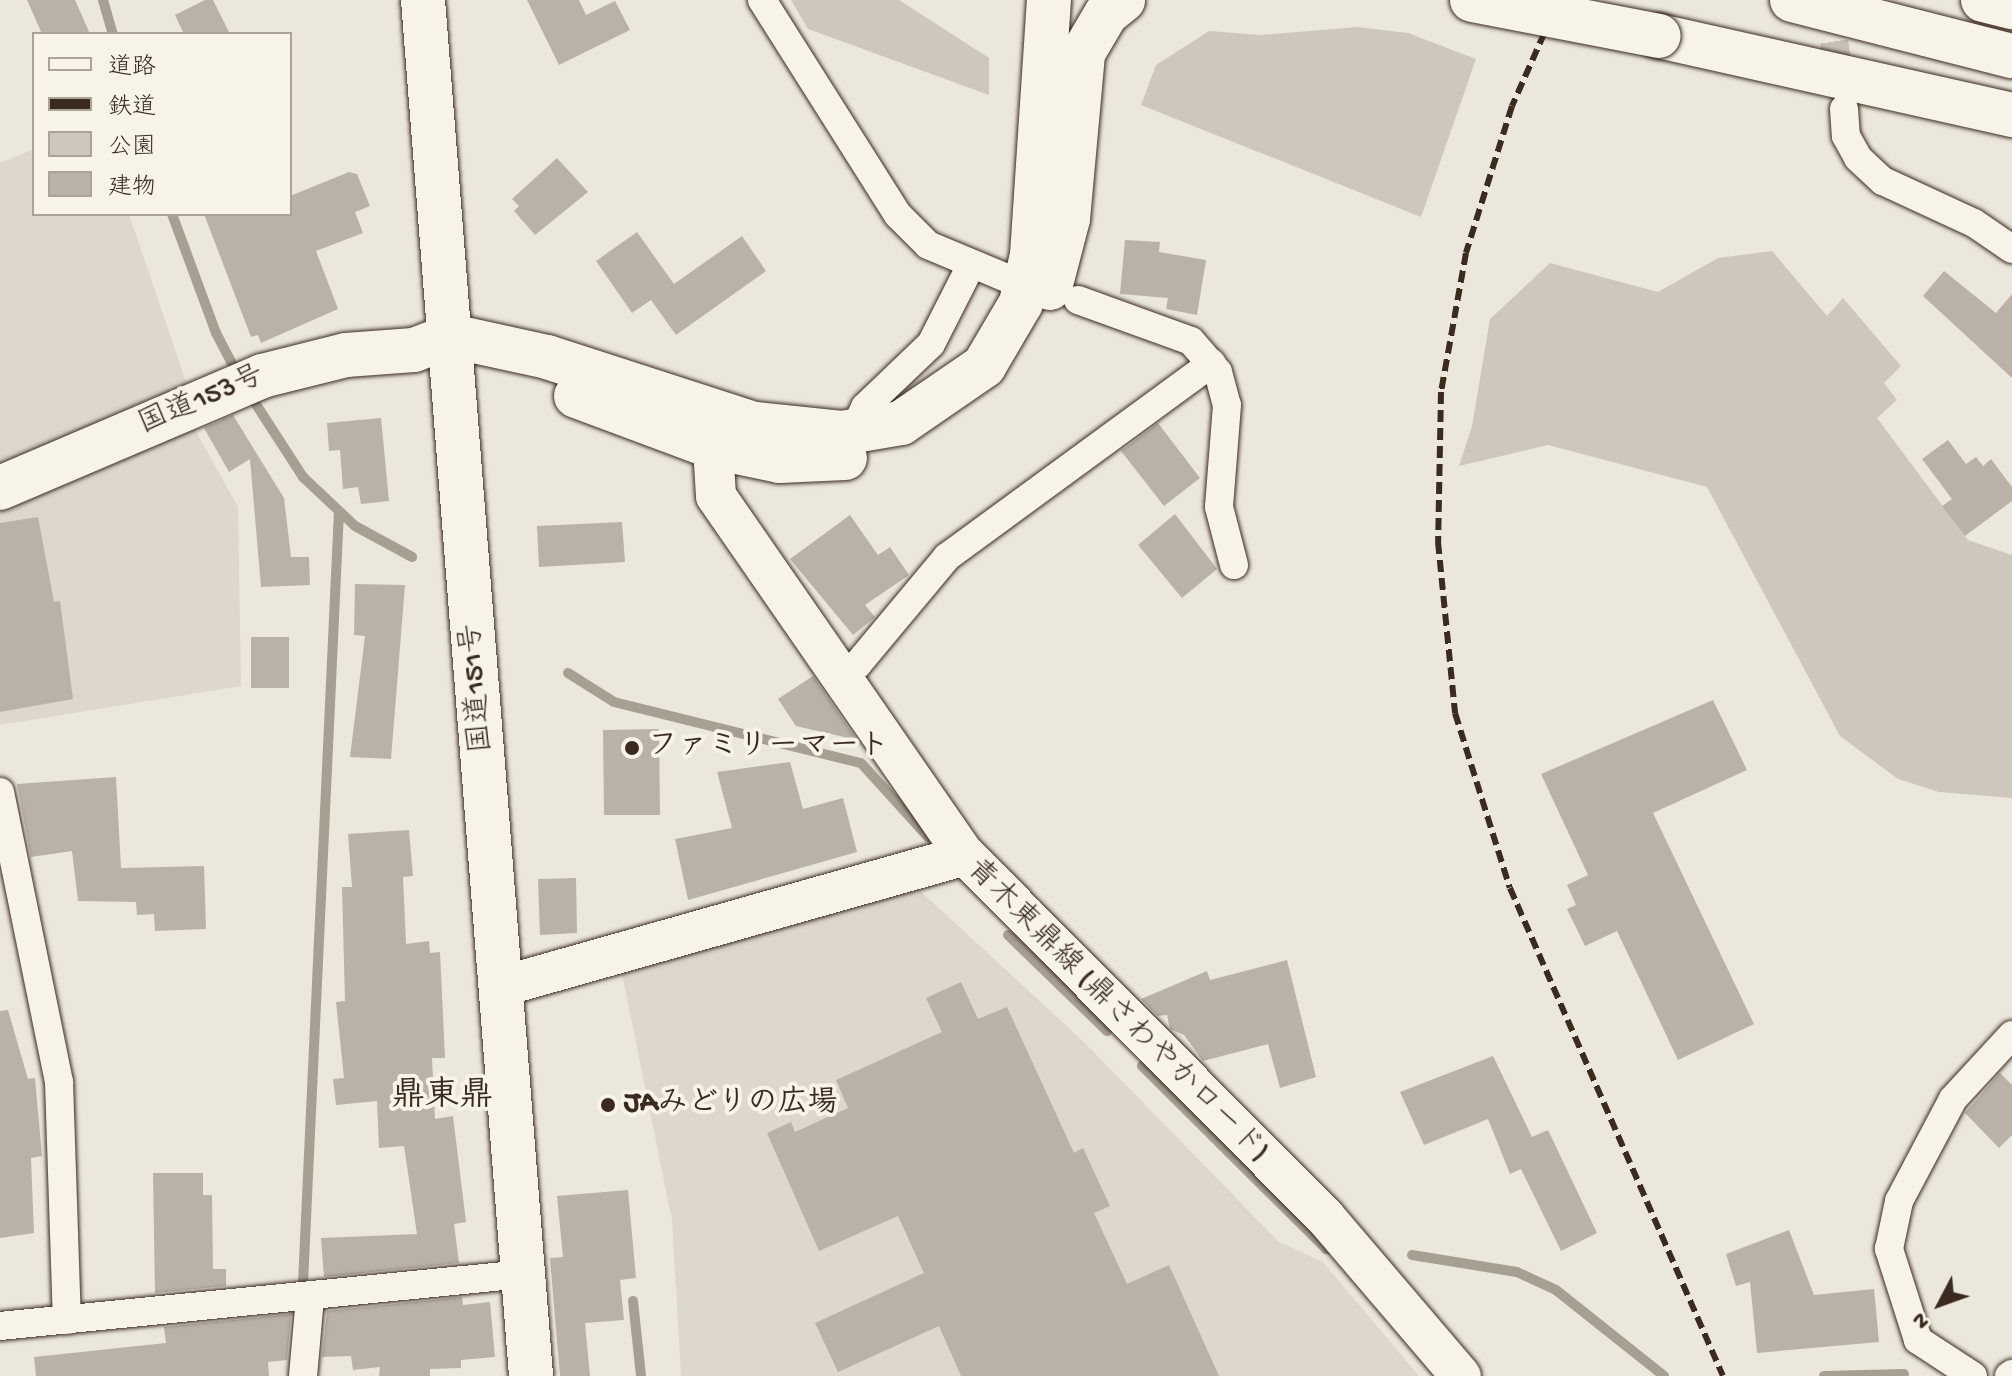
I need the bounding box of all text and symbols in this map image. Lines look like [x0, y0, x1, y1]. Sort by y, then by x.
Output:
legend [32, 32, 292, 216]
text: 道路 [108, 54, 156, 83]
text: 鉄道 [108, 94, 156, 123]
text: 公園 [108, 134, 156, 163]
text: 建物 [108, 174, 156, 203]
street label: 国道153号 [134, 359, 270, 445]
street label: 国道151号 [455, 622, 503, 754]
place label: ファミリーマート [648, 730, 888, 766]
marker: ファミリーマート [623, 739, 641, 757]
street label: 青木東鼎線 (鼎さわやかロード) [957, 853, 1275, 1171]
district label: 鼎東鼎 [391, 1079, 493, 1119]
place label: JAみどりの広場 [624, 1087, 838, 1123]
marker: JAみどりの広場 [599, 1096, 617, 1114]
north arrow [1900, 1264, 1980, 1344]
text: N [1907, 1306, 1936, 1334]

